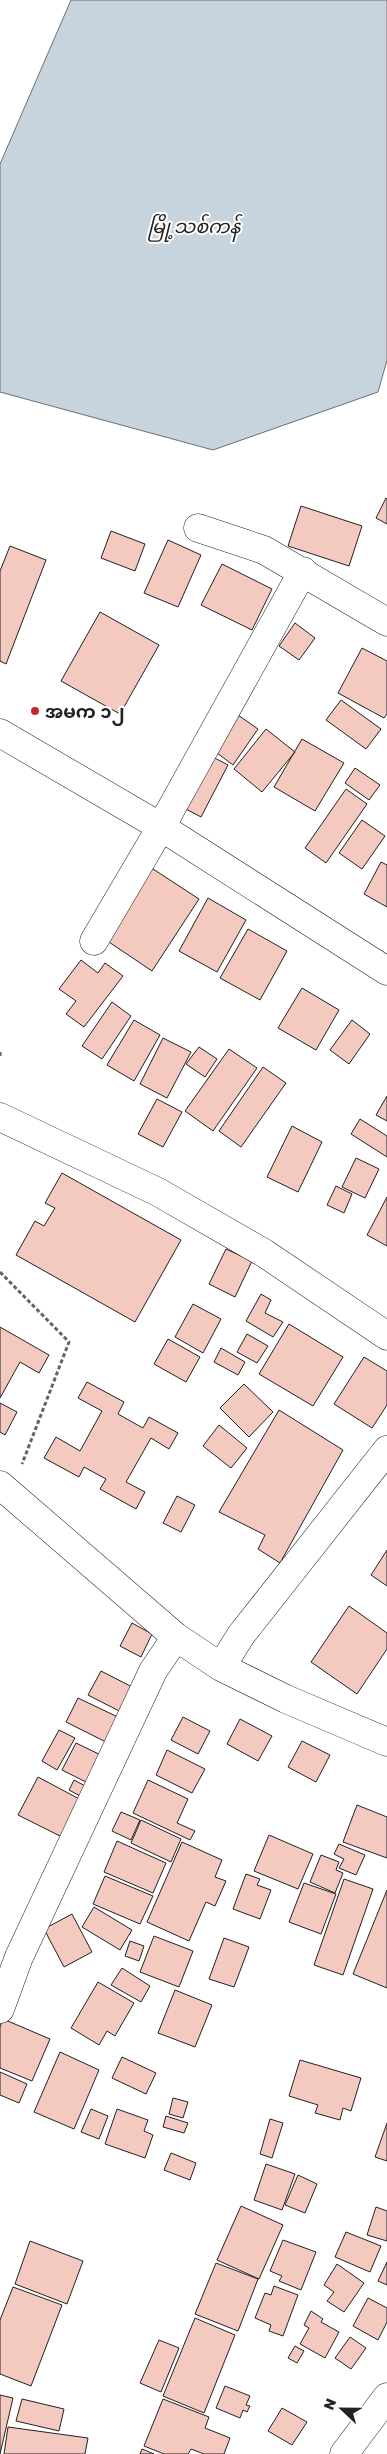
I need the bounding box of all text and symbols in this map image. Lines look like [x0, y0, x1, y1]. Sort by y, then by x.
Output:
water label: မြို့သစ်ကန် [148, 213, 243, 242]
place label: အမက ၁၂ [45, 700, 125, 726]
marker: အမက ၁၂ [29, 705, 41, 717]
north arrow [317, 2384, 367, 2434]
text: N [320, 2396, 339, 2412]

